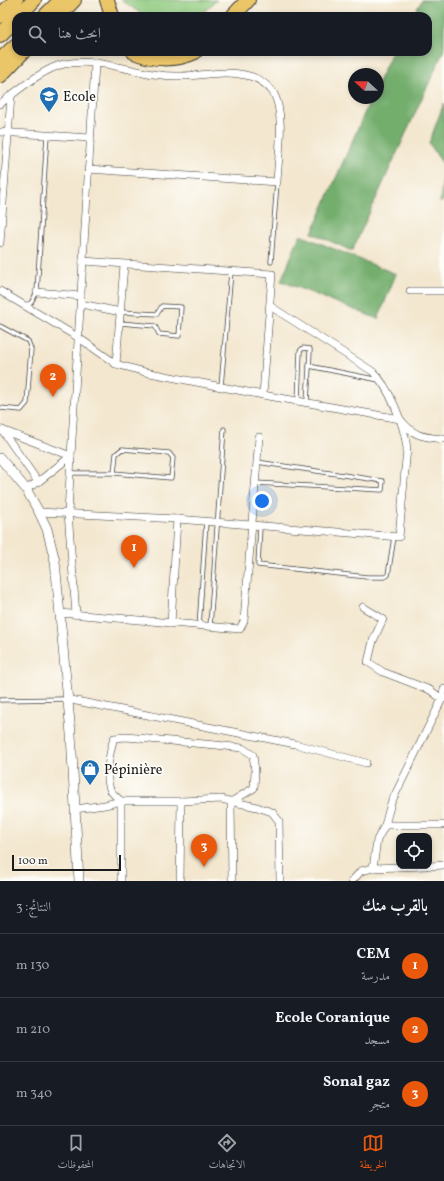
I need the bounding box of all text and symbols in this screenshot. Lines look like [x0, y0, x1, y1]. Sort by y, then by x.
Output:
search box [12, 12, 432, 56]
icon: search [26, 23, 48, 45]
text: ابحث هنا [58, 24, 101, 45]
north arrow [348, 68, 384, 104]
school or university icon: Ecole [38, 85, 60, 113]
place label: Ecole [63, 88, 96, 107]
pin: 2 [40, 364, 66, 397]
your location [252, 491, 272, 511]
pin: 1 [121, 535, 147, 568]
shop icon: Pépinière [79, 758, 101, 786]
place label: Pépinière [104, 761, 163, 780]
map controls [396, 833, 432, 869]
button: locate [396, 833, 432, 869]
pin: 3 [191, 834, 217, 867]
scale bar [12, 853, 121, 872]
text: 100 m [18, 854, 48, 869]
text: بالقرب منك [362, 895, 428, 918]
text: النتائج: 3 [16, 899, 51, 917]
text: CEM [356, 944, 390, 965]
text: 130 m [16, 957, 49, 975]
text: 1 [412, 957, 418, 975]
text: مدرسة [361, 968, 390, 986]
text: Ecole Coranique [275, 1008, 390, 1029]
text: 210 m [16, 1021, 50, 1039]
text: 2 [412, 1021, 418, 1039]
text: مسجد [364, 1032, 390, 1050]
text: Sonal gaz [323, 1072, 390, 1093]
text: 340 m [16, 1085, 52, 1103]
text: 3 [412, 1085, 418, 1103]
text: متجر [369, 1096, 390, 1114]
tab: المحفوظات [57, 1132, 94, 1175]
tab: الاتجاهات [208, 1132, 245, 1175]
tab: الخريطة [360, 1132, 387, 1175]

